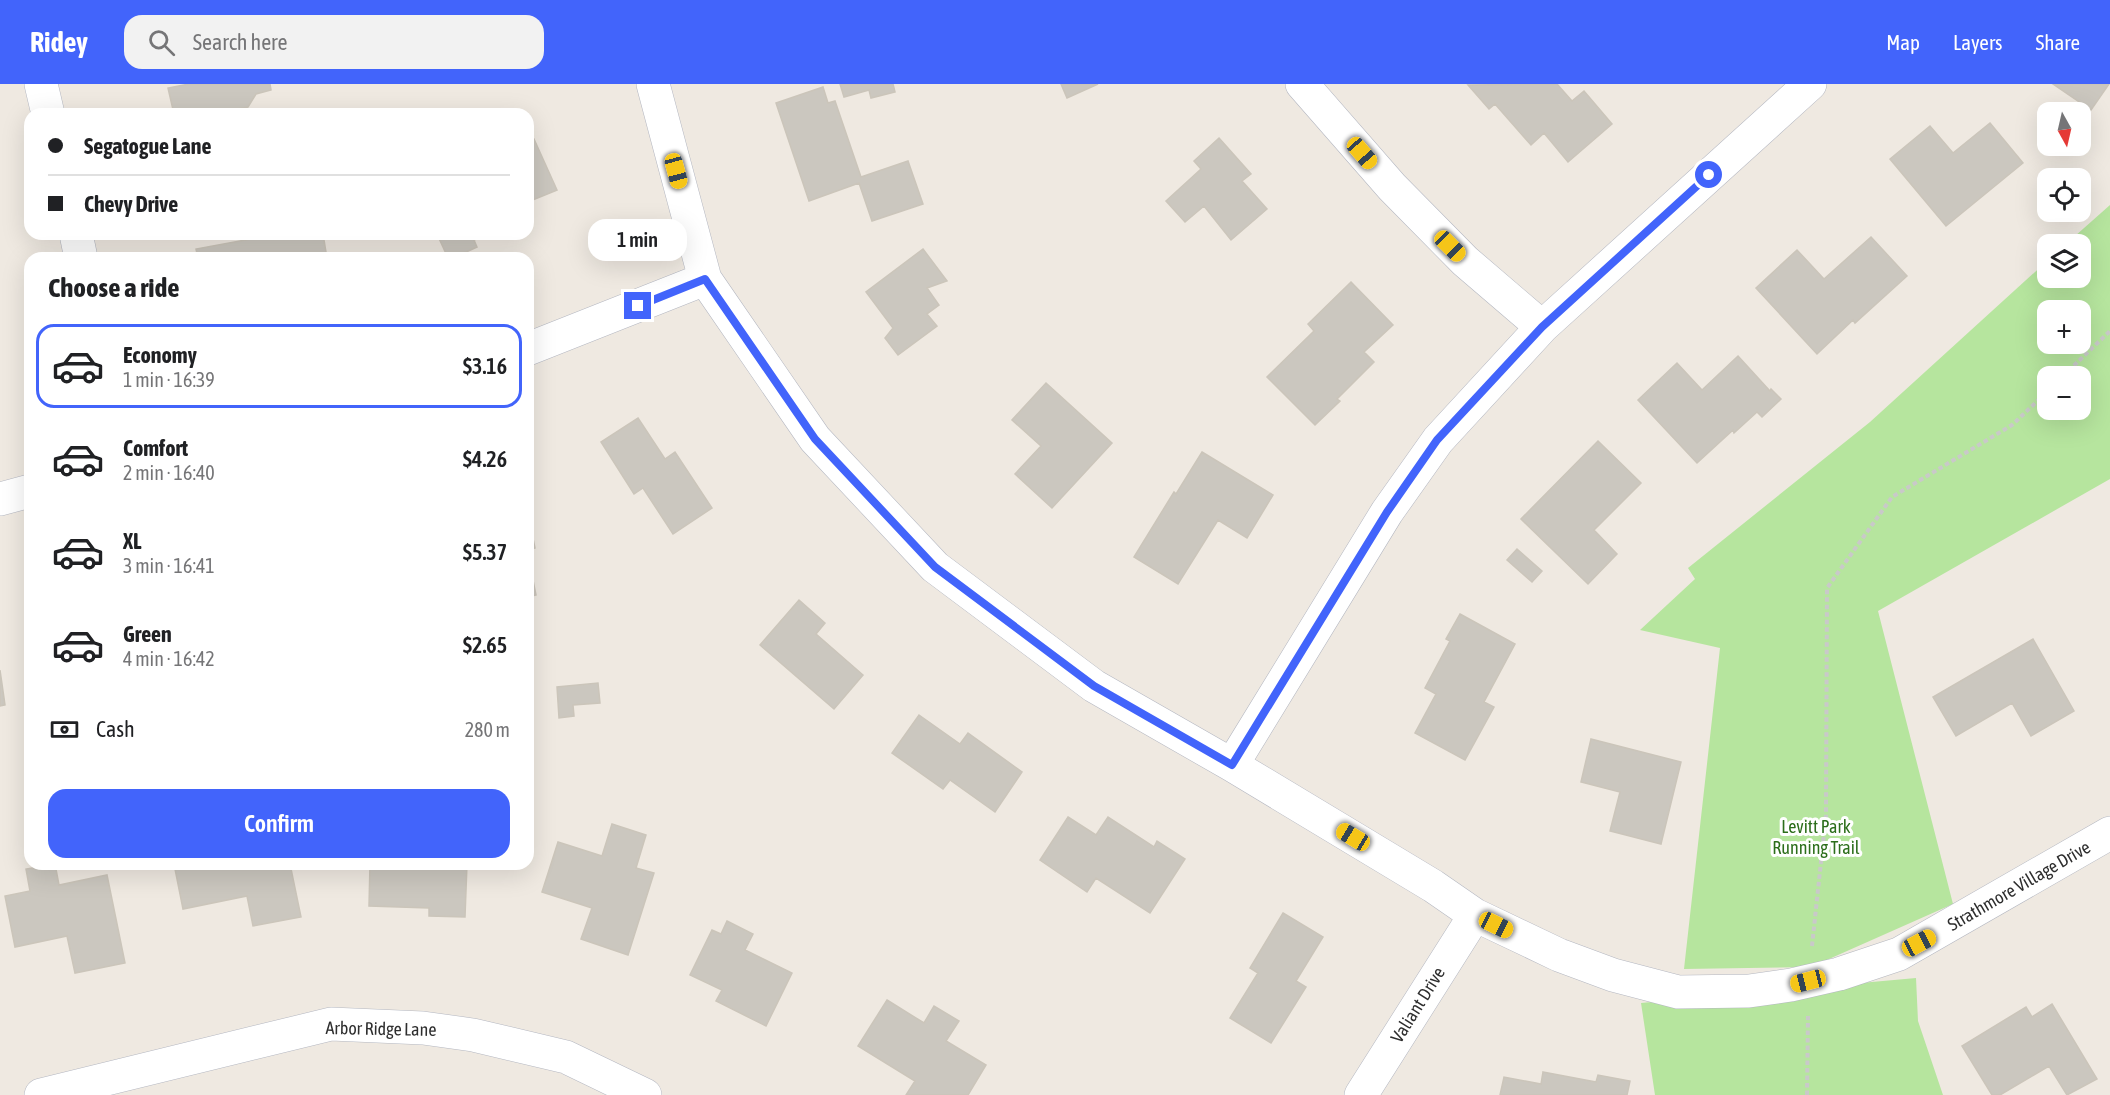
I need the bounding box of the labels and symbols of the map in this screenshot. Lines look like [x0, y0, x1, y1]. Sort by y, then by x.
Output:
north arrow [2037, 102, 2091, 156]
car [1343, 134, 1381, 172]
car [663, 151, 689, 191]
route start [1695, 161, 1722, 188]
callout: 1 min [588, 219, 688, 261]
car [1431, 227, 1469, 265]
route end [624, 292, 651, 319]
park label: Levitt Park Running Trail [1772, 816, 1860, 858]
car [1333, 820, 1373, 854]
street label: Strathmore Village Drive [1944, 836, 2094, 935]
car [1476, 909, 1516, 941]
car [1899, 927, 1939, 959]
street label: Valiant Drive [1386, 963, 1449, 1046]
car [1788, 968, 1828, 994]
street label: Arbor Ridge Lane [325, 1017, 437, 1040]

